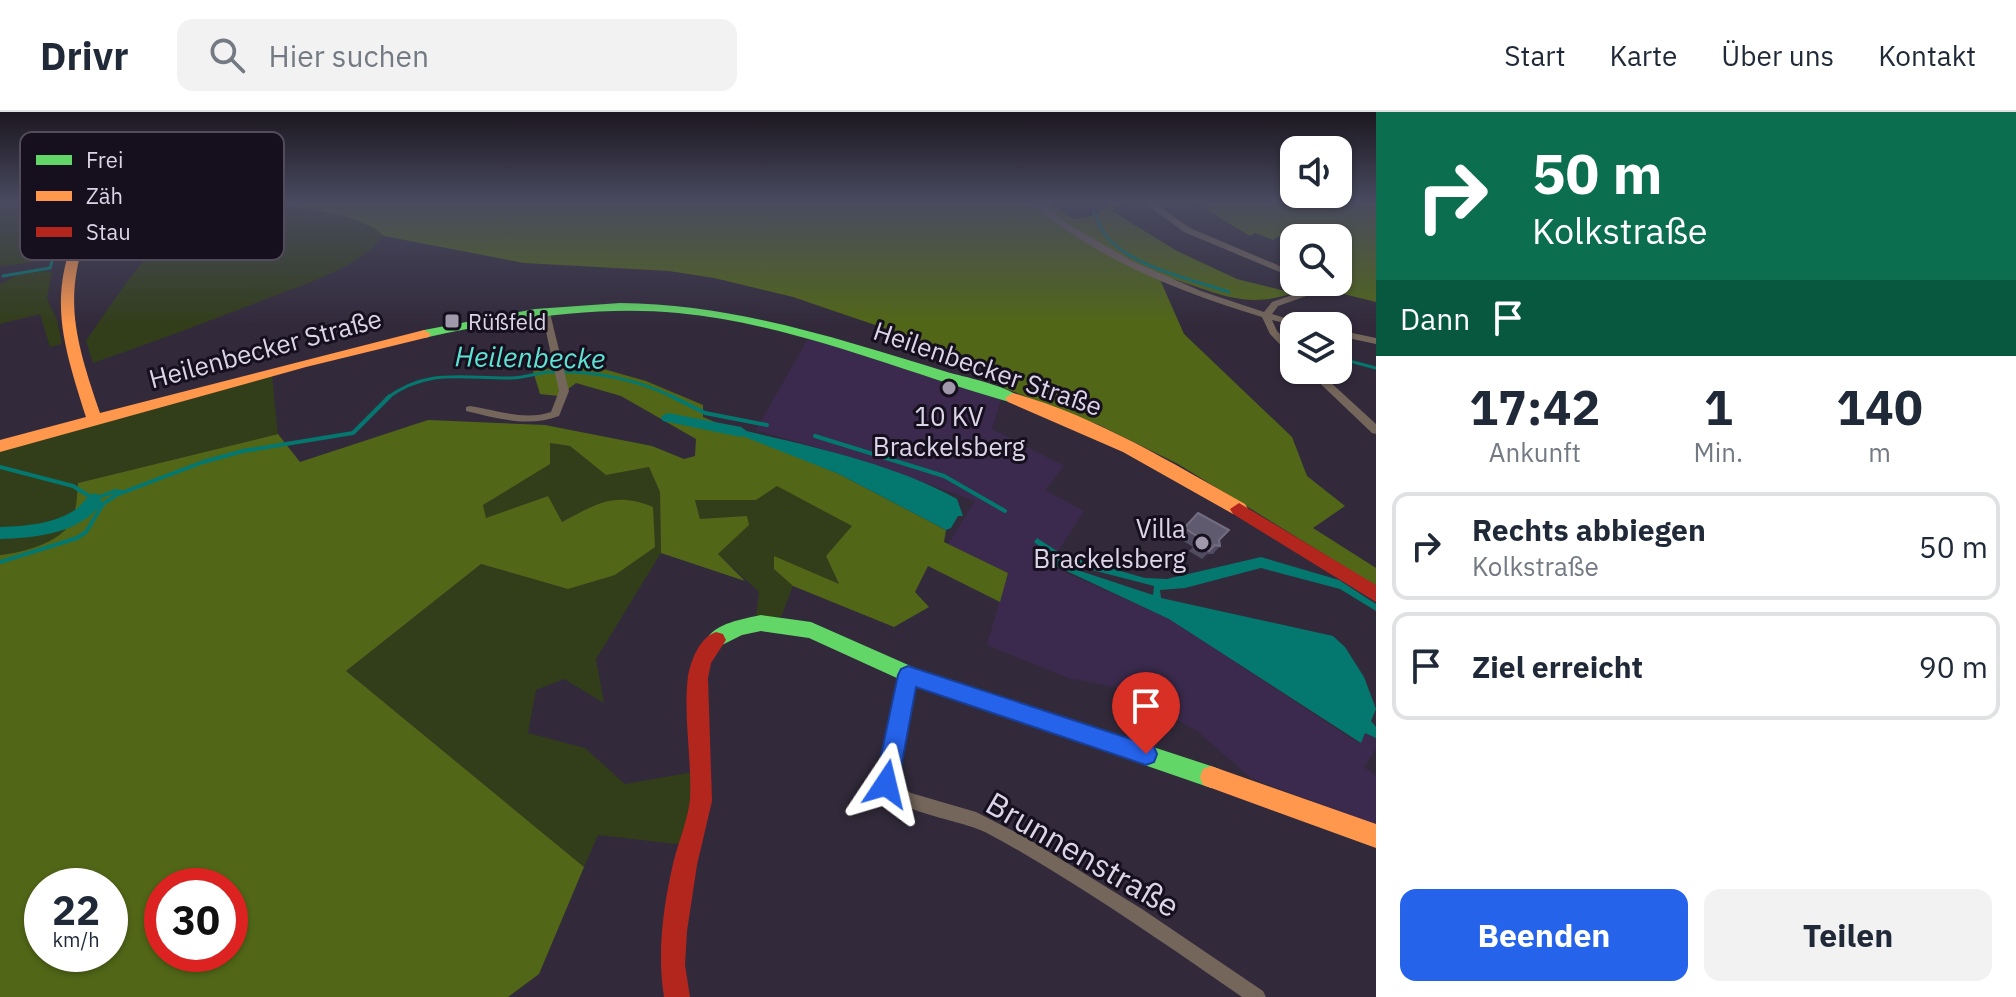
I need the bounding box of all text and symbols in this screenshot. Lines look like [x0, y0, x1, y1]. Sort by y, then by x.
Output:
search box [177, 19, 737, 91]
text: Drivr [40, 31, 129, 80]
icon: search [205, 33, 249, 77]
text: Hier suchen [269, 36, 429, 75]
text: Start [1504, 37, 1566, 74]
text: Karte [1610, 37, 1677, 74]
text: Über uns [1721, 37, 1834, 74]
text: Kontakt [1878, 37, 1976, 74]
legend [20, 132, 284, 260]
map controls [1280, 136, 1352, 384]
button: sound [1280, 136, 1352, 208]
text: 50 m [1532, 137, 1662, 209]
icon: right [1400, 144, 1504, 248]
text: Frei [86, 145, 123, 174]
text: Zäh [86, 181, 123, 210]
text: Kolkstraße [1532, 207, 1708, 254]
text: Stau [86, 217, 131, 246]
button: search [1280, 224, 1352, 296]
icon: arrive [1486, 296, 1530, 340]
text: Dann [1400, 299, 1470, 338]
street label: Heilenbecker Straße [145, 301, 385, 395]
place label: Rüßfeld [468, 307, 547, 336]
marker: Rüßfeld [443, 312, 461, 330]
button: layers [1280, 312, 1352, 384]
street label: Heilenbecker Straße [869, 313, 1107, 423]
water label: Heilenbecke [454, 337, 606, 377]
text: 17:42 [1469, 376, 1600, 438]
text: 1 [1704, 376, 1733, 438]
text: 140 [1836, 376, 1923, 438]
marker: 10 KV Brackelsberg [940, 379, 958, 397]
place label: 10 KV Brackelsberg [873, 399, 1026, 463]
text: Ankunft [1489, 435, 1581, 469]
text: Min. [1694, 435, 1743, 469]
text: m [1868, 435, 1891, 469]
text: Rechts abbiegen [1472, 510, 1706, 549]
place label: Villa Brackelsberg [1033, 511, 1186, 575]
icon: right [1404, 524, 1448, 568]
text: 50 m [1919, 527, 1988, 566]
marker: Villa Brackelsberg [1193, 534, 1211, 552]
text: Kolkstraße [1472, 549, 1599, 583]
icon: arrive [1404, 644, 1448, 688]
text: Ziel erreicht [1472, 647, 1643, 686]
text: 90 m [1919, 647, 1988, 686]
pin [1112, 672, 1180, 754]
icon: arrive [1124, 684, 1168, 728]
position arrow [844, 742, 928, 826]
street label: Brunnenstraße [979, 782, 1187, 926]
speed limit sign: 30 [144, 868, 248, 972]
text: 22 [52, 884, 100, 936]
button: Beenden [1400, 889, 1688, 981]
button: Teilen [1704, 889, 1992, 981]
text: km/h [52, 926, 100, 953]

